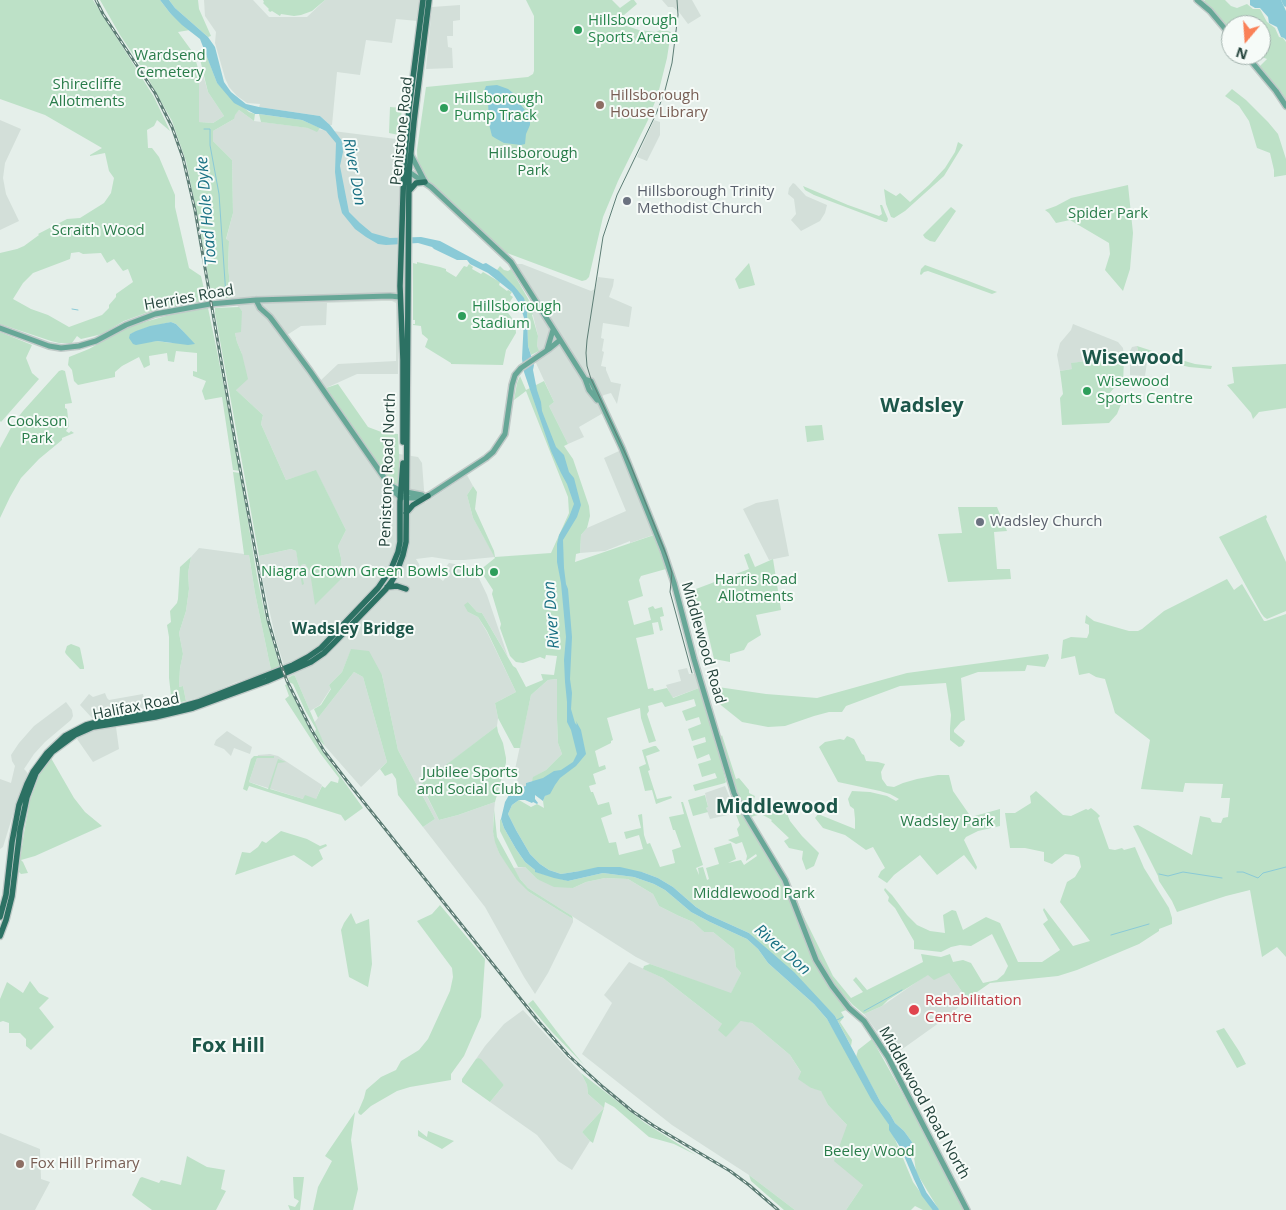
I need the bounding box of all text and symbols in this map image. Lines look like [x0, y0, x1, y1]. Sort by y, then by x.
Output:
place label: Hillsborough Sports Arena [588, 12, 679, 47]
north arrow [1221, 15, 1271, 65]
marker: Hillsborough Sports Arena [572, 24, 584, 36]
text: N [1233, 43, 1250, 65]
park label: Wardsend Cemetery [134, 47, 206, 82]
park label: Shirecliffe Allotments [49, 76, 125, 111]
street label: Penistone Road [387, 76, 417, 186]
place label: Hillsborough House Library [610, 87, 708, 122]
place label: Hillsborough Pump Track [454, 90, 543, 125]
marker: Hillsborough House Library [594, 99, 606, 111]
marker: Hillsborough Pump Track [438, 102, 450, 114]
water label: River Don [339, 137, 369, 207]
park label: Hillsborough Park [488, 145, 578, 180]
water label: Toad Hole Dyke [193, 156, 221, 266]
place label: Hillsborough Trinity Methodist Church [637, 183, 774, 218]
marker: Hillsborough Trinity Methodist Church [621, 195, 633, 207]
park label: Spider Park [1068, 205, 1148, 223]
park label: Scraith Wood [51, 222, 145, 240]
street label: Herries Road [143, 281, 235, 315]
place label: Hillsborough Stadium [472, 298, 561, 333]
marker: Hillsborough Stadium [456, 310, 468, 322]
district label: Wisewood [1082, 346, 1184, 370]
place label: Wisewood Sports Centre [1097, 373, 1193, 408]
marker: Wisewood Sports Centre [1081, 385, 1093, 397]
street label: Penistone Road North [376, 393, 400, 547]
district label: Wadsley [880, 394, 964, 418]
park label: Cookson Park [7, 413, 67, 448]
place label: Wadsley Church [990, 513, 1102, 531]
marker: Wadsley Church [974, 516, 986, 528]
place label: Niagra Crown Green Bowls Club [261, 563, 484, 581]
marker: Niagra Crown Green Bowls Club [488, 566, 500, 578]
park label: Harris Road Allotments [715, 571, 797, 606]
water label: River Don [540, 580, 564, 650]
street label: Middlewood Road [677, 580, 729, 706]
district label: Wadsley Bridge [292, 619, 414, 639]
street label: Halifax Road [91, 690, 181, 724]
park label: Jubilee Sports and Social Club [417, 764, 523, 799]
district label: Middlewood [716, 795, 838, 819]
park label: Wadsley Park [900, 813, 994, 831]
park label: Middlewood Park [693, 885, 815, 903]
water label: River Don [750, 920, 814, 980]
place label: Rehabilitation Centre [925, 992, 1022, 1027]
marker: Rehabilitation Centre [907, 1003, 921, 1017]
street label: Middlewood Road North [875, 1024, 973, 1182]
district label: Fox Hill [191, 1034, 265, 1058]
park label: Beeley Wood [823, 1143, 915, 1161]
place label: Fox Hill Primary [30, 1155, 140, 1173]
marker: Fox Hill Primary [14, 1158, 26, 1170]

